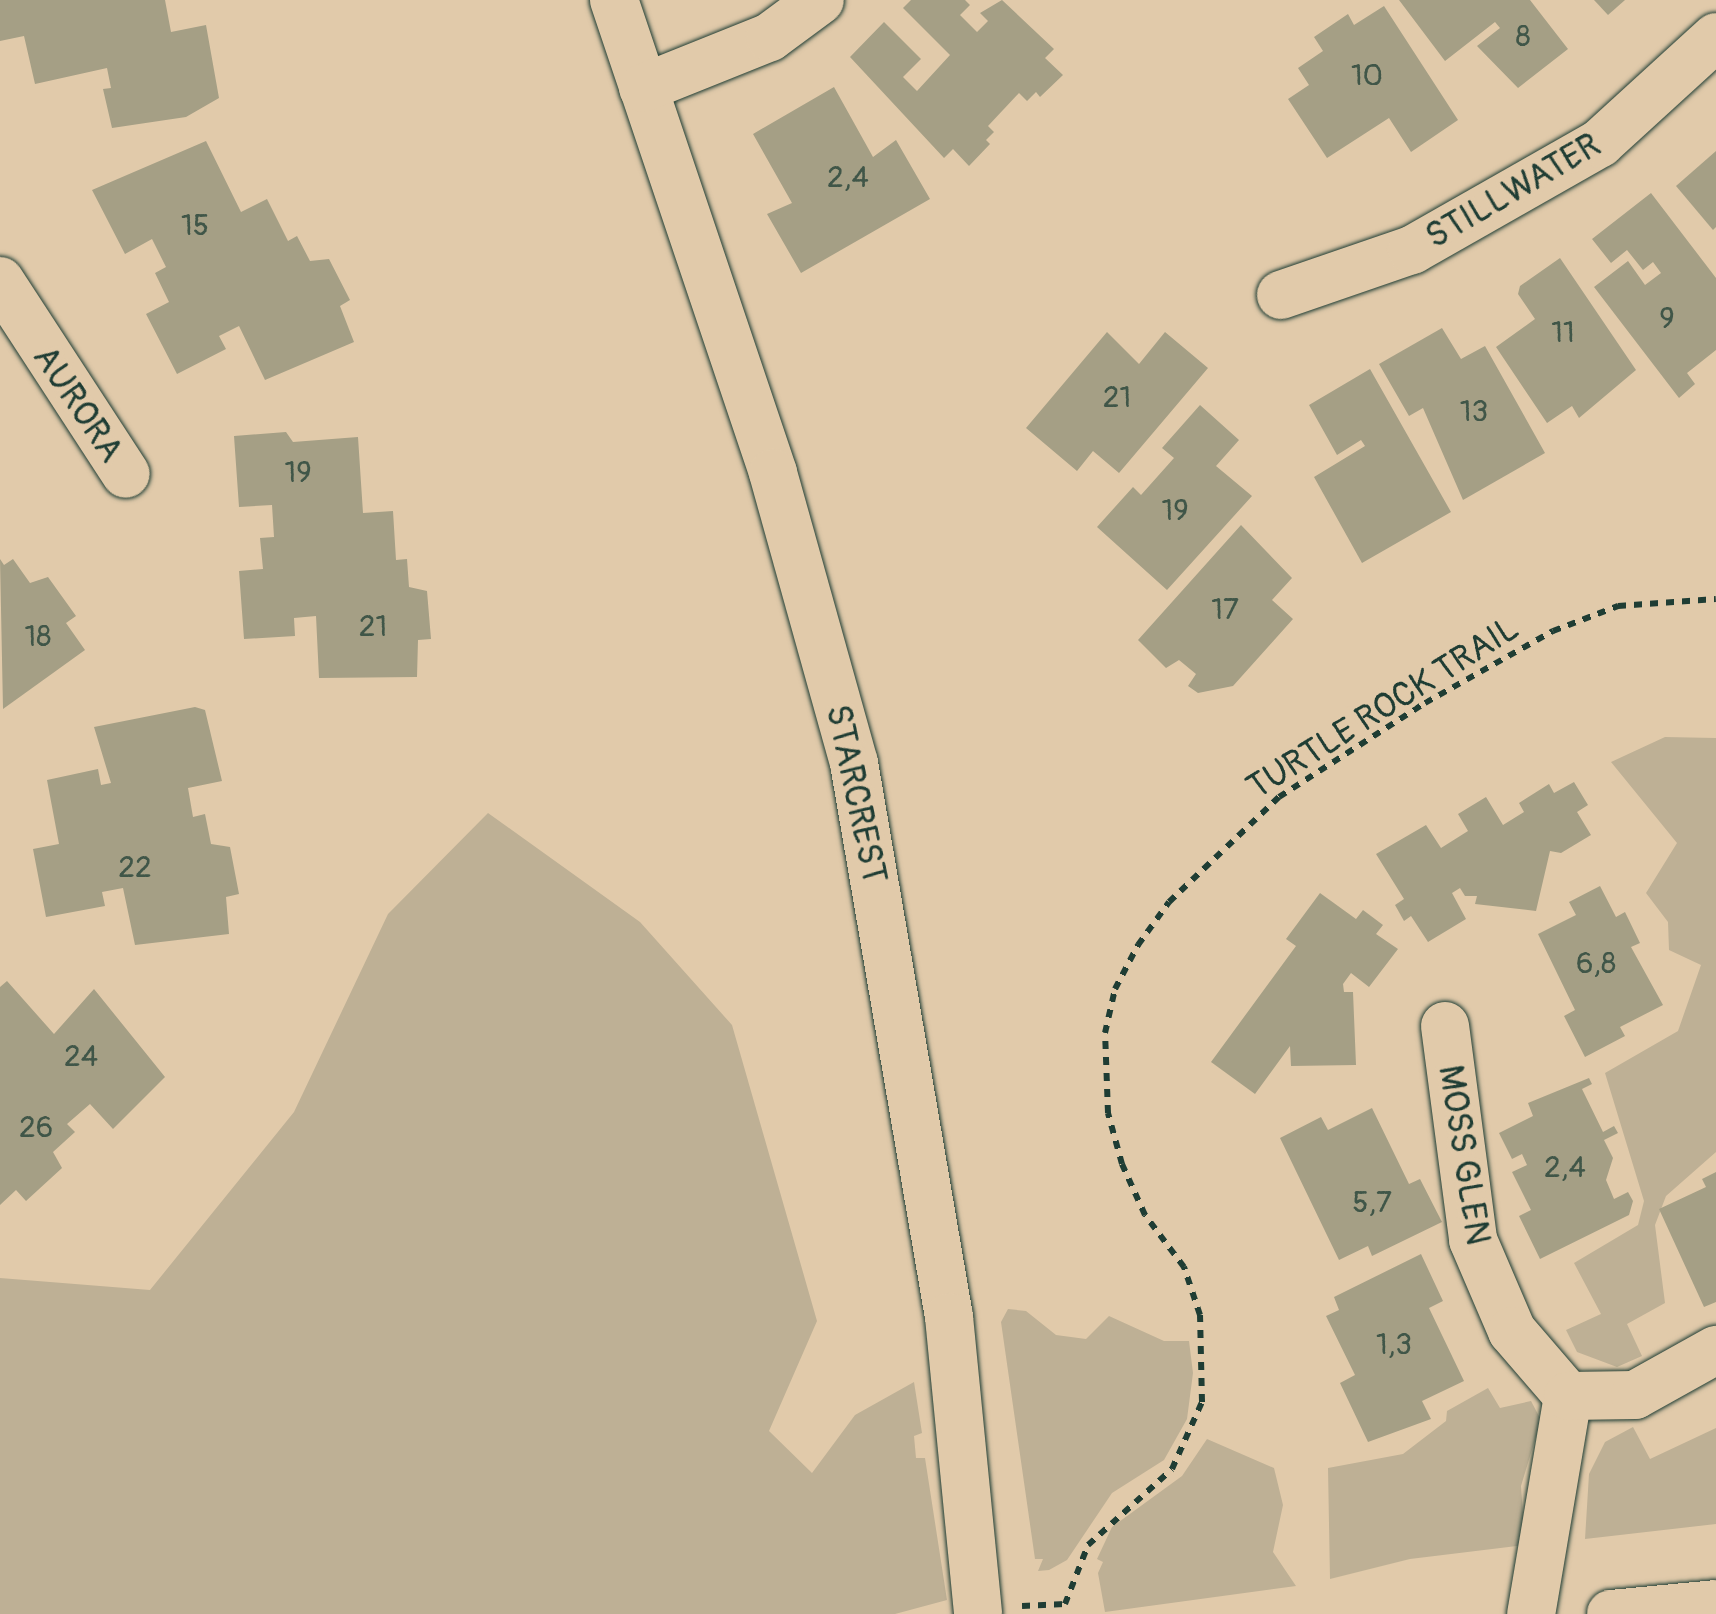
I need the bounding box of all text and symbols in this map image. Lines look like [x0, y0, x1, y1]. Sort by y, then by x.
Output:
house number: 8 [1515, 19, 1531, 55]
house number: 10 [1351, 58, 1383, 94]
street label: STILLWATER [1418, 124, 1608, 258]
house number: 2,4 [827, 160, 869, 196]
house number: 15 [181, 208, 209, 244]
house number: 9 [1659, 301, 1675, 337]
house number: 11 [1551, 315, 1575, 351]
street label: AURORA [24, 338, 132, 470]
house number: 21 [1103, 380, 1131, 416]
house number: 13 [1460, 394, 1488, 430]
house number: 19 [284, 455, 312, 491]
house number: 19 [1161, 493, 1189, 529]
house number: 17 [1211, 592, 1239, 628]
street label: TURTLE ROCK TRAIL [1239, 607, 1527, 809]
house number: 21 [359, 609, 387, 645]
house number: 18 [25, 619, 51, 655]
street label: STARCREST [817, 701, 895, 887]
house number: 22 [118, 850, 152, 886]
house number: 6,8 [1576, 946, 1616, 982]
house number: 24 [64, 1039, 98, 1075]
street label: MOSS GLEN [1429, 1062, 1499, 1248]
house number: 26 [19, 1110, 53, 1146]
house number: 2,4 [1544, 1150, 1586, 1186]
house number: 5,7 [1352, 1185, 1392, 1221]
house number: 1,3 [1376, 1327, 1412, 1363]

